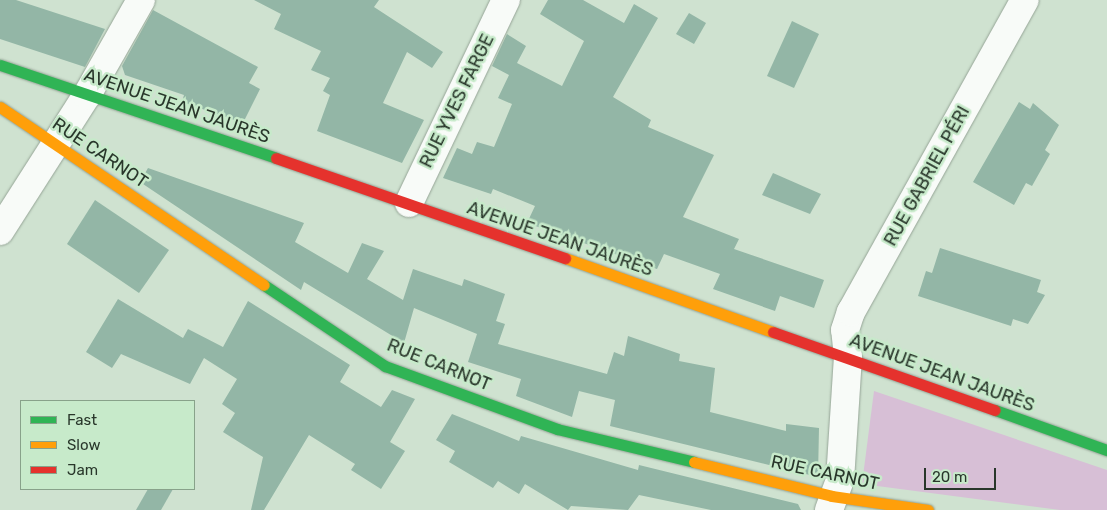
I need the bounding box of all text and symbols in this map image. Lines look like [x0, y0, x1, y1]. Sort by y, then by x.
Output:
street label: RUE YVES FARGE [415, 30, 499, 172]
street label: AVENUE JEAN JAURÈS [81, 64, 273, 148]
street label: RUE GABRIEL PÉRI [879, 102, 975, 250]
street label: RUE CARNOT [48, 113, 152, 193]
street label: AVENUE JEAN JAURÈS [464, 197, 656, 281]
street label: AVENUE JEAN JAURÈS [847, 329, 1037, 417]
street label: RUE CARNOT [384, 334, 494, 396]
legend [20, 400, 195, 490]
text: Fast [67, 411, 97, 429]
text: Slow [67, 436, 100, 454]
street label: RUE CARNOT [769, 451, 881, 495]
scale bar [927, 458, 1000, 490]
text: Jam [67, 461, 98, 479]
text: 20 m [932, 468, 967, 486]

